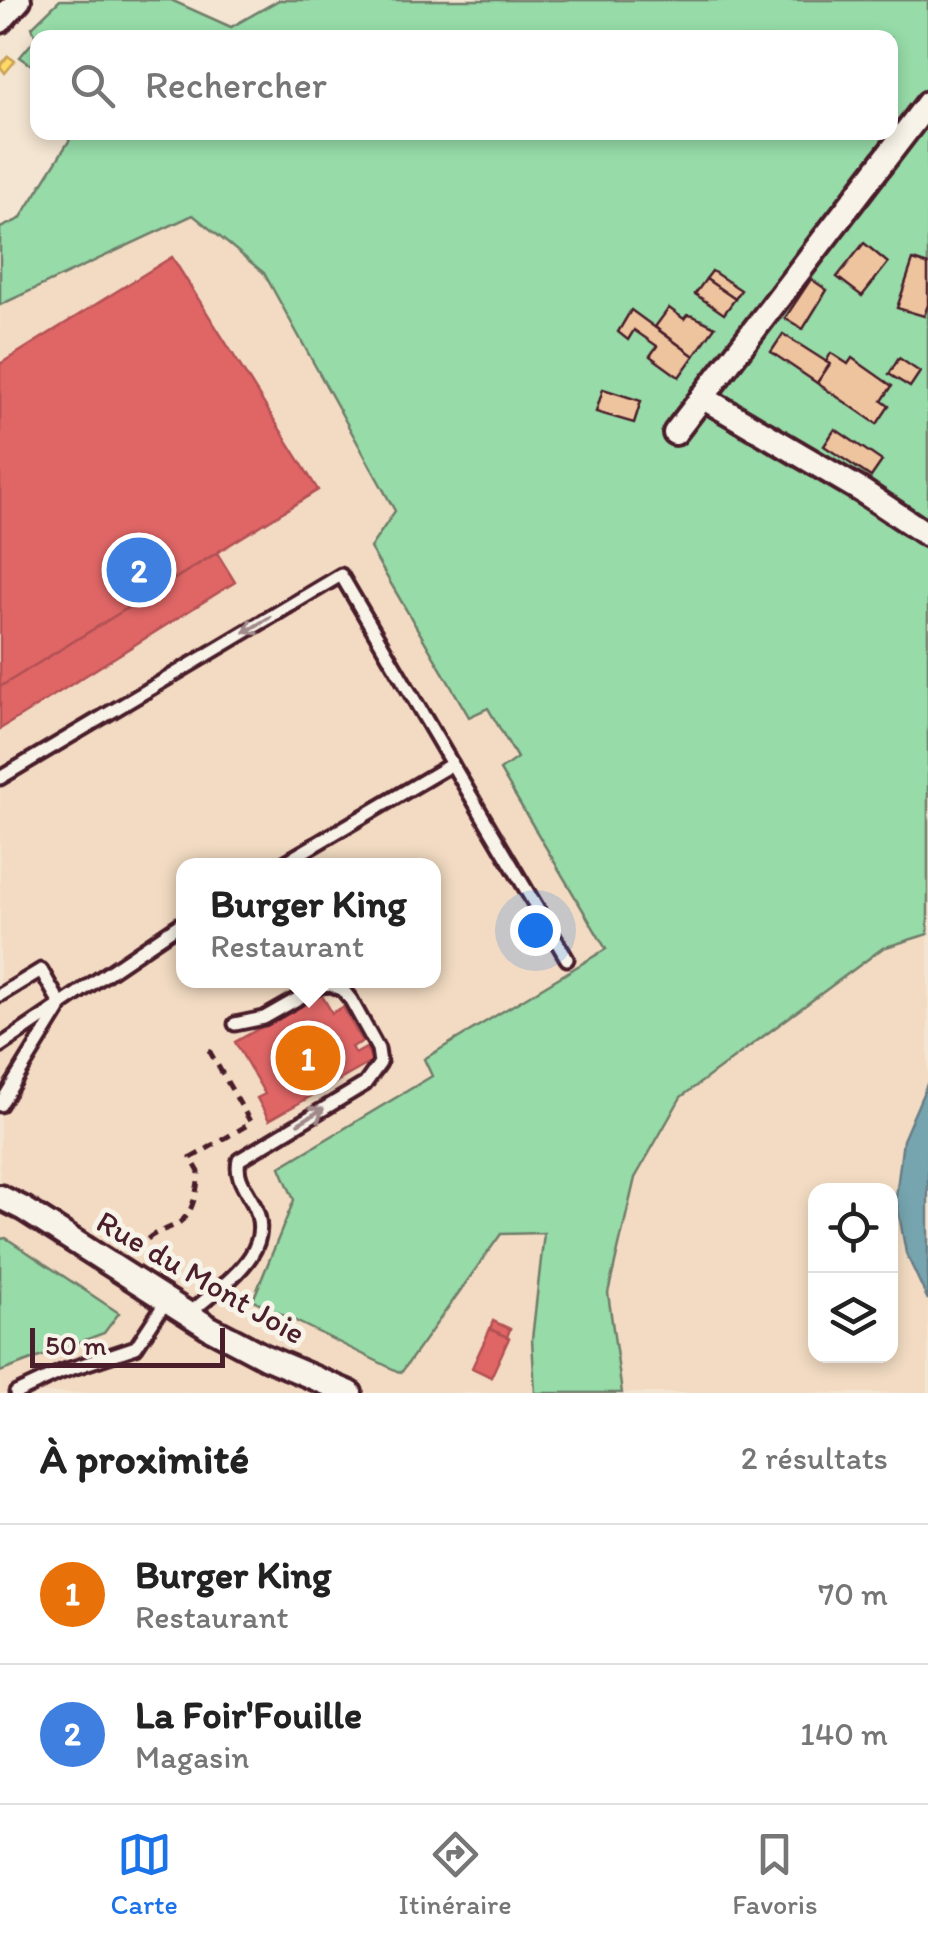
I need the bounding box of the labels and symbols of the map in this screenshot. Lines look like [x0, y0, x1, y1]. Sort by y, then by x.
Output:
pin: 2 [106, 532, 172, 608]
one-way arrow [243, 615, 272, 635]
your location [510, 905, 561, 956]
pin: 1 [276, 1020, 340, 1096]
one-way arrow [296, 1106, 325, 1126]
street label: Rue du Mont Joie [90, 1202, 312, 1352]
scale bar [30, 1323, 225, 1368]

